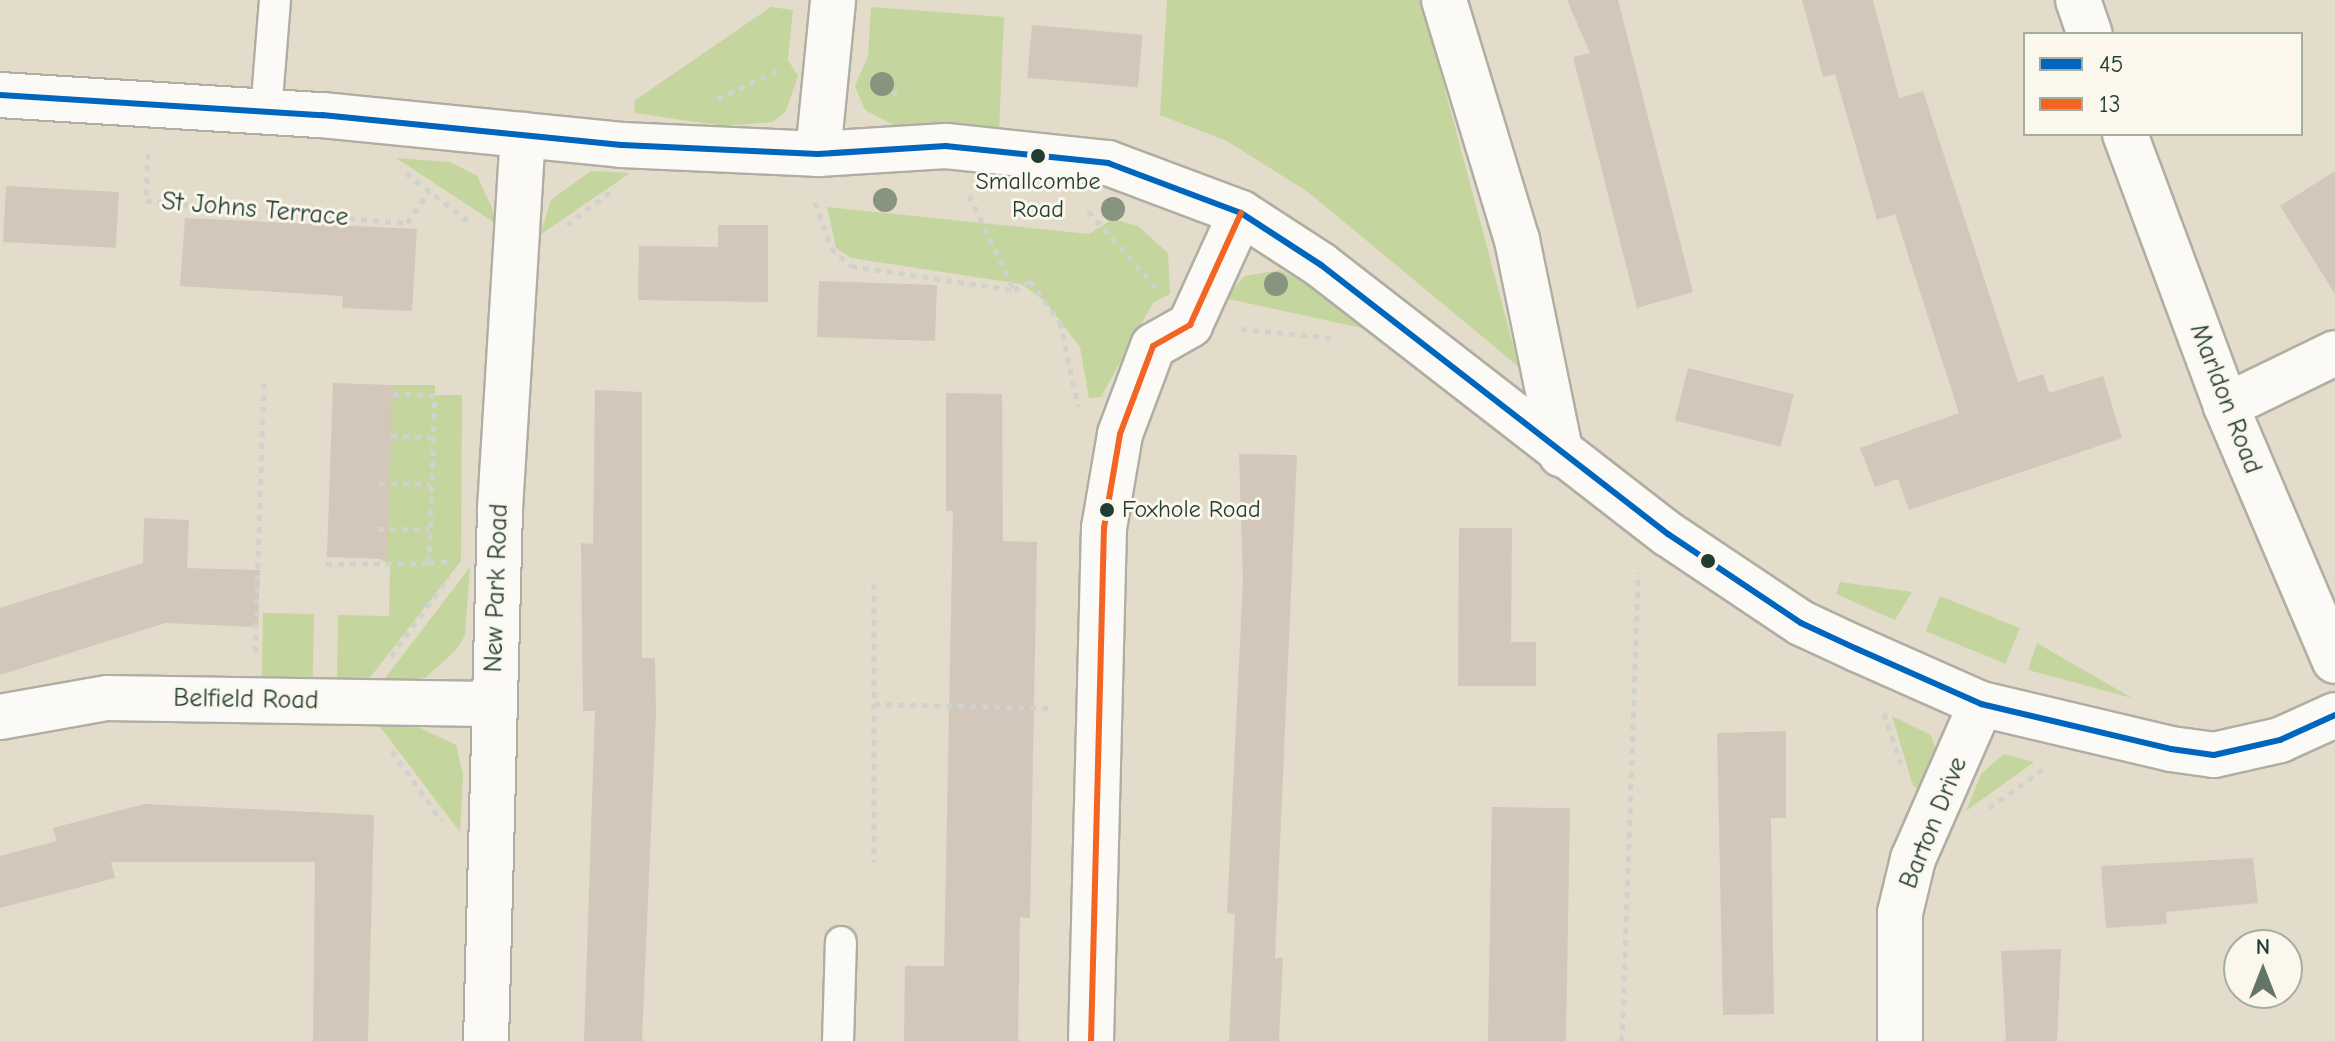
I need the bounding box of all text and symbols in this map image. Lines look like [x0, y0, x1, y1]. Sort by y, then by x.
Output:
legend [2023, 32, 2303, 136]
text: 45 [2099, 50, 2124, 78]
text: 13 [2099, 90, 2121, 118]
marker: Smallcombe Road [1030, 148, 1046, 164]
place label: Smallcombe Road [976, 168, 1100, 224]
street label: St Johns Terrace [160, 186, 350, 234]
street label: Marldon Road [2182, 320, 2268, 478]
place label: Foxhole Road [1122, 496, 1261, 524]
marker: Foxhole Road [1099, 502, 1115, 518]
street label: New Park Road [478, 503, 516, 673]
unlabelled marker [1700, 553, 1716, 569]
street label: Belfield Road [173, 683, 319, 717]
street label: Barton Drive [1893, 753, 1975, 893]
north arrow [2223, 929, 2303, 1009]
text: N [2256, 934, 2270, 960]

